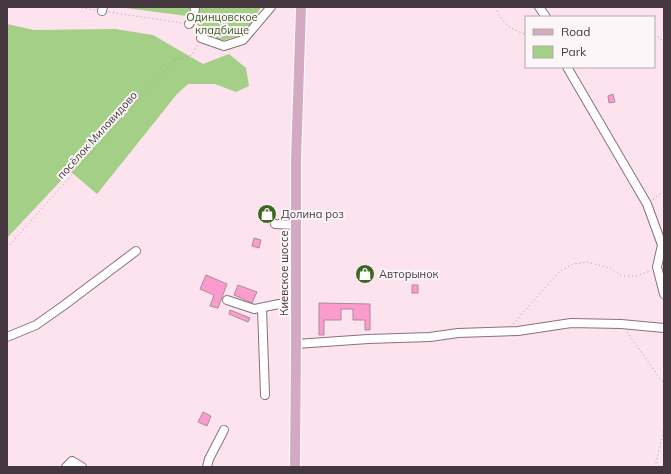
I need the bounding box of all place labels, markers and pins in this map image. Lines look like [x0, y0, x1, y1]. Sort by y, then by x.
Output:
shop icon: Долина роз [256, 203, 278, 225]
place label: Долина роз [281, 207, 344, 221]
shop icon: Авторынок [354, 263, 376, 285]
place label: Авторынок [379, 267, 439, 281]

